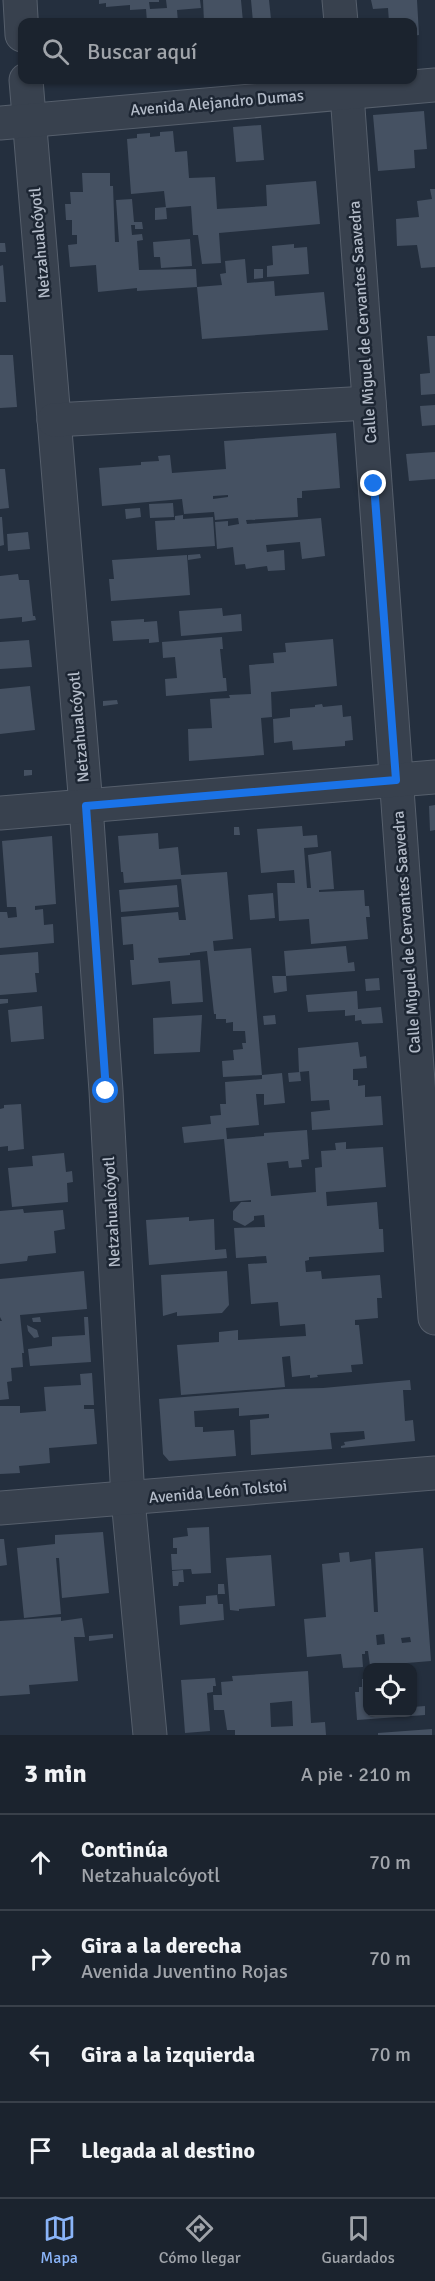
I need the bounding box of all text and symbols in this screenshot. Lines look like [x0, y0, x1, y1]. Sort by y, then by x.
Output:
search box [18, 18, 417, 84]
icon: search [39, 35, 72, 68]
text: Buscar aquí [87, 38, 197, 65]
street label: Avenida Alejandro Dumas [129, 85, 305, 121]
street label: Netzahualcóyotl [25, 186, 55, 299]
street label: Calle Miguel de Cervantes Saavedra [345, 200, 381, 444]
route end [360, 470, 386, 496]
street label: Netzahualcóyotl [64, 670, 94, 783]
street label: Calle Miguel de Cervantes Saavedra [389, 810, 425, 1054]
route start [92, 1077, 118, 1103]
street label: Netzahualcóyotl [99, 1156, 125, 1268]
street label: Avenida León Tolstoi [148, 1476, 288, 1508]
map controls [363, 1663, 417, 1717]
button: locate [363, 1663, 417, 1717]
text: 3 min [24, 1758, 87, 1790]
text: A pie · 210 m [301, 1762, 411, 1787]
text: Continúa [81, 1836, 168, 1863]
icon: ahead [24, 1846, 57, 1879]
text: 70 m [369, 1850, 411, 1875]
text: Netzahualcóyotl [81, 1863, 220, 1888]
text: Gira a la derecha [81, 1932, 242, 1959]
icon: right [24, 1942, 57, 1975]
text: 70 m [369, 1946, 411, 1971]
text: Avenida Juventino Rojas [81, 1959, 288, 1984]
icon: left [24, 2038, 57, 2071]
text: Gira a la izquierda [81, 2041, 255, 2068]
text: 70 m [369, 2042, 411, 2067]
icon: arrive [24, 2134, 57, 2167]
text: Llegada al destino [81, 2137, 255, 2164]
tab: Mapa [40, 2212, 78, 2268]
tab: Cómo llegar [159, 2212, 241, 2268]
tab: Guardados [321, 2212, 395, 2268]

